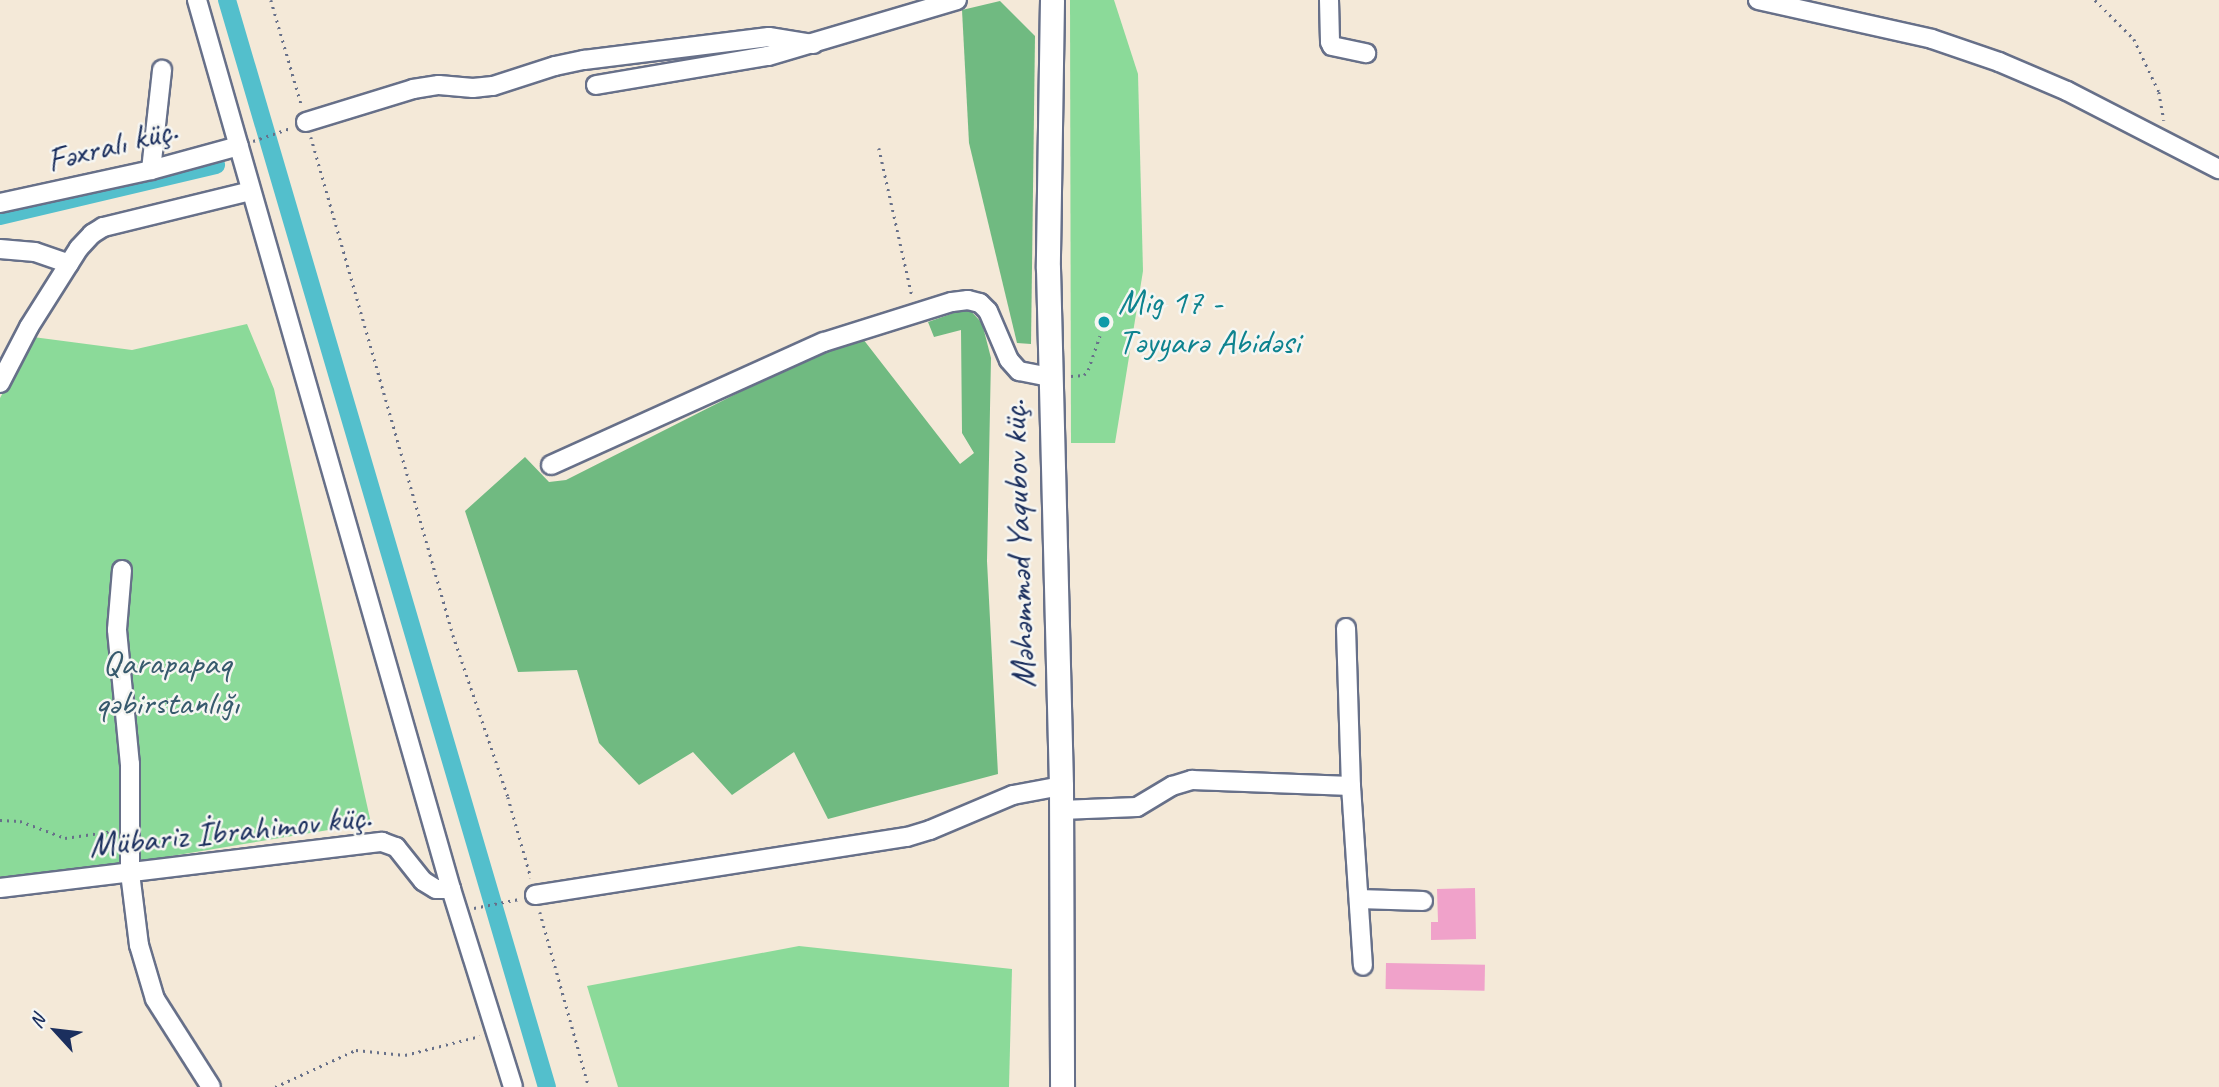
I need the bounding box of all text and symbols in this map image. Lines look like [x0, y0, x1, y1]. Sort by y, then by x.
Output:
street label: Fəxralı küç. [42, 109, 182, 181]
place label: Mig 17 - Təyyarə Abidəsi [1118, 281, 1300, 363]
marker: Mig 17 - Təyyarə Abidəsi [1096, 314, 1112, 330]
street label: Məhəmməd Yaqubov küç. [993, 399, 1045, 689]
park label: Qarapapaq qəbirstanlığı [95, 642, 239, 724]
street label: Mübariz İbrahimov küç. [87, 795, 373, 867]
north arrow [21, 996, 91, 1066]
text: N [24, 1011, 51, 1032]

